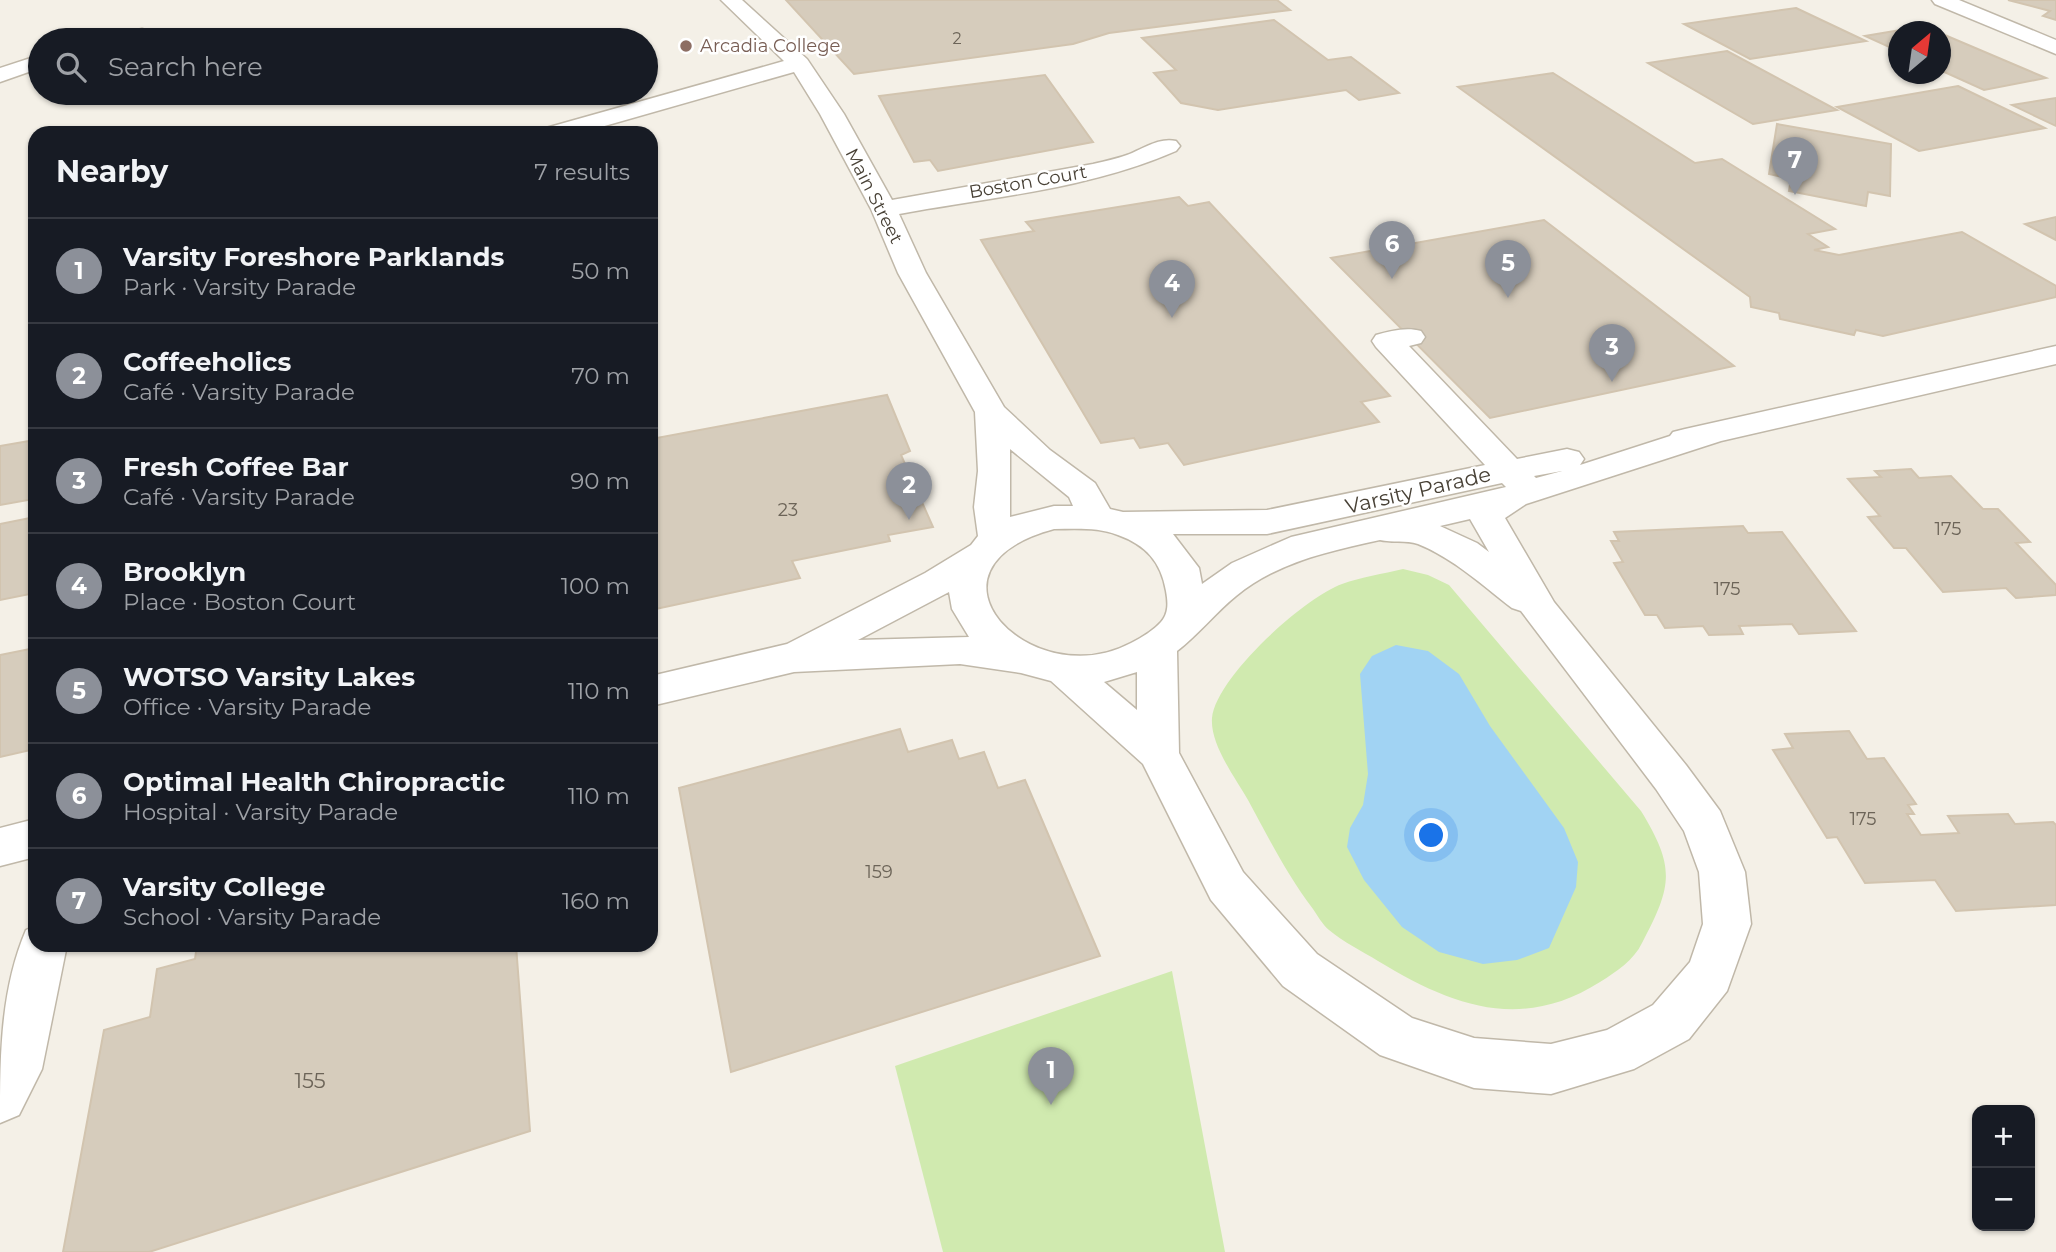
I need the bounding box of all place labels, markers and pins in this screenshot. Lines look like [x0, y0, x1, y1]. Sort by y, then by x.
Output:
place label: Arcadia College [700, 35, 841, 57]
marker: Arcadia College [678, 38, 694, 54]
pin: 7 [1772, 137, 1818, 195]
pin: 6 [1369, 221, 1415, 279]
pin: 5 [1485, 240, 1531, 298]
pin: 4 [1149, 260, 1195, 318]
pin: 3 [1589, 324, 1635, 382]
pin: 2 [886, 462, 932, 520]
pin: 1 [1028, 1047, 1074, 1105]

